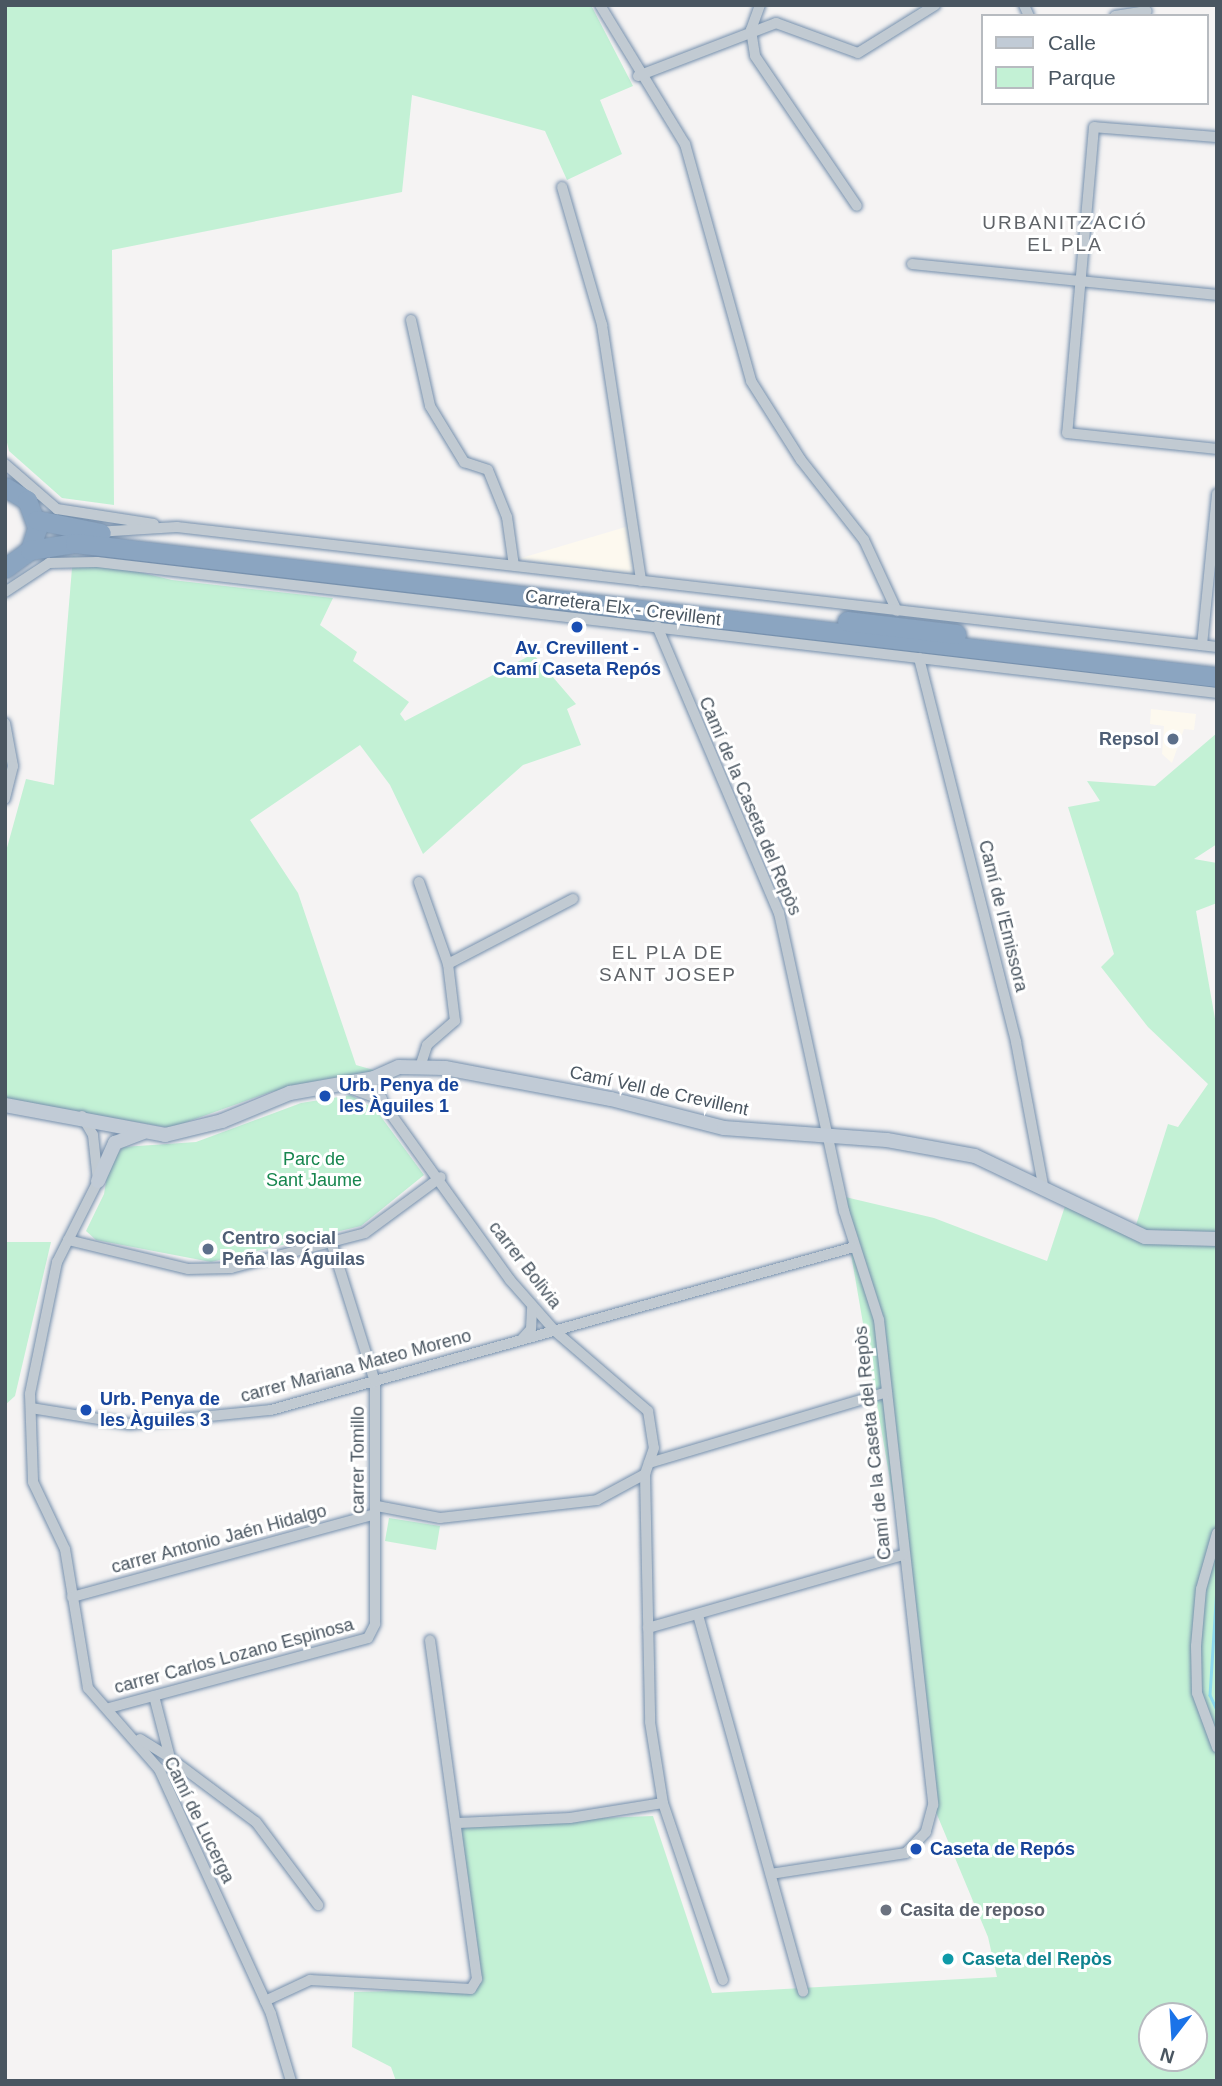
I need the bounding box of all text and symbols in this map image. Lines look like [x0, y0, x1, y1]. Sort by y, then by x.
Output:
legend [981, 14, 1208, 105]
text: Calle [1048, 31, 1096, 54]
text: Parque [1048, 66, 1116, 89]
district label: URBANITZACIÓ EL PLA [984, 212, 1146, 256]
street label: Carretera Elx - Crevillent [524, 585, 722, 631]
marker: Av. Crevillent - Camí Caseta Repós [569, 619, 585, 635]
place label: Av. Crevillent - Camí Caseta Repós [493, 638, 661, 680]
street label: Camí de la Caseta del Repòs [694, 694, 806, 918]
place label: Repsol [1099, 728, 1159, 750]
marker: Repsol [1165, 731, 1181, 747]
street label: Camí de l'Emissora [974, 838, 1032, 994]
district label: EL PLA DE SANT JOSEP [600, 942, 736, 986]
street label: Camí Vell de Crevillent [568, 1062, 750, 1120]
place label: Urb. Penya de les Àguiles 1 [339, 1075, 459, 1118]
marker: Urb. Penya de les Àguiles 1 [317, 1088, 333, 1104]
park label: Parc de Sant Jaume [266, 1149, 362, 1192]
street label: carrer Bolivia [484, 1217, 566, 1313]
place label: Centro social Peña las Águilas [222, 1228, 365, 1270]
marker: Centro social Peña las Águilas [200, 1241, 216, 1257]
street label: carrer Mariana Mateo Moreno [238, 1325, 474, 1407]
street label: Camí de la Caseta del Repòs [850, 1325, 896, 1561]
place label: Urb. Penya de les Àguiles 3 [100, 1389, 220, 1432]
marker: Urb. Penya de les Àguiles 3 [78, 1402, 94, 1418]
street label: carrer Tomillo [347, 1406, 369, 1514]
street label: carrer Antonio Jaén Hidalgo [108, 1500, 330, 1578]
street label: carrer Carlos Lozano Espinosa [112, 1614, 356, 1698]
street label: Camí de Lucerga [159, 1753, 239, 1887]
place label: Caseta de Repós [930, 1838, 1075, 1860]
marker: Caseta de Repós [908, 1841, 924, 1857]
place label: Casita de reposo [900, 1899, 1045, 1921]
marker: Casita de reposo [878, 1902, 894, 1918]
place label: Caseta del Repòs [962, 1948, 1112, 1970]
marker: Caseta del Repòs [940, 1951, 956, 1967]
north arrow [1138, 2002, 1208, 2072]
text: N [1158, 2044, 1177, 2068]

